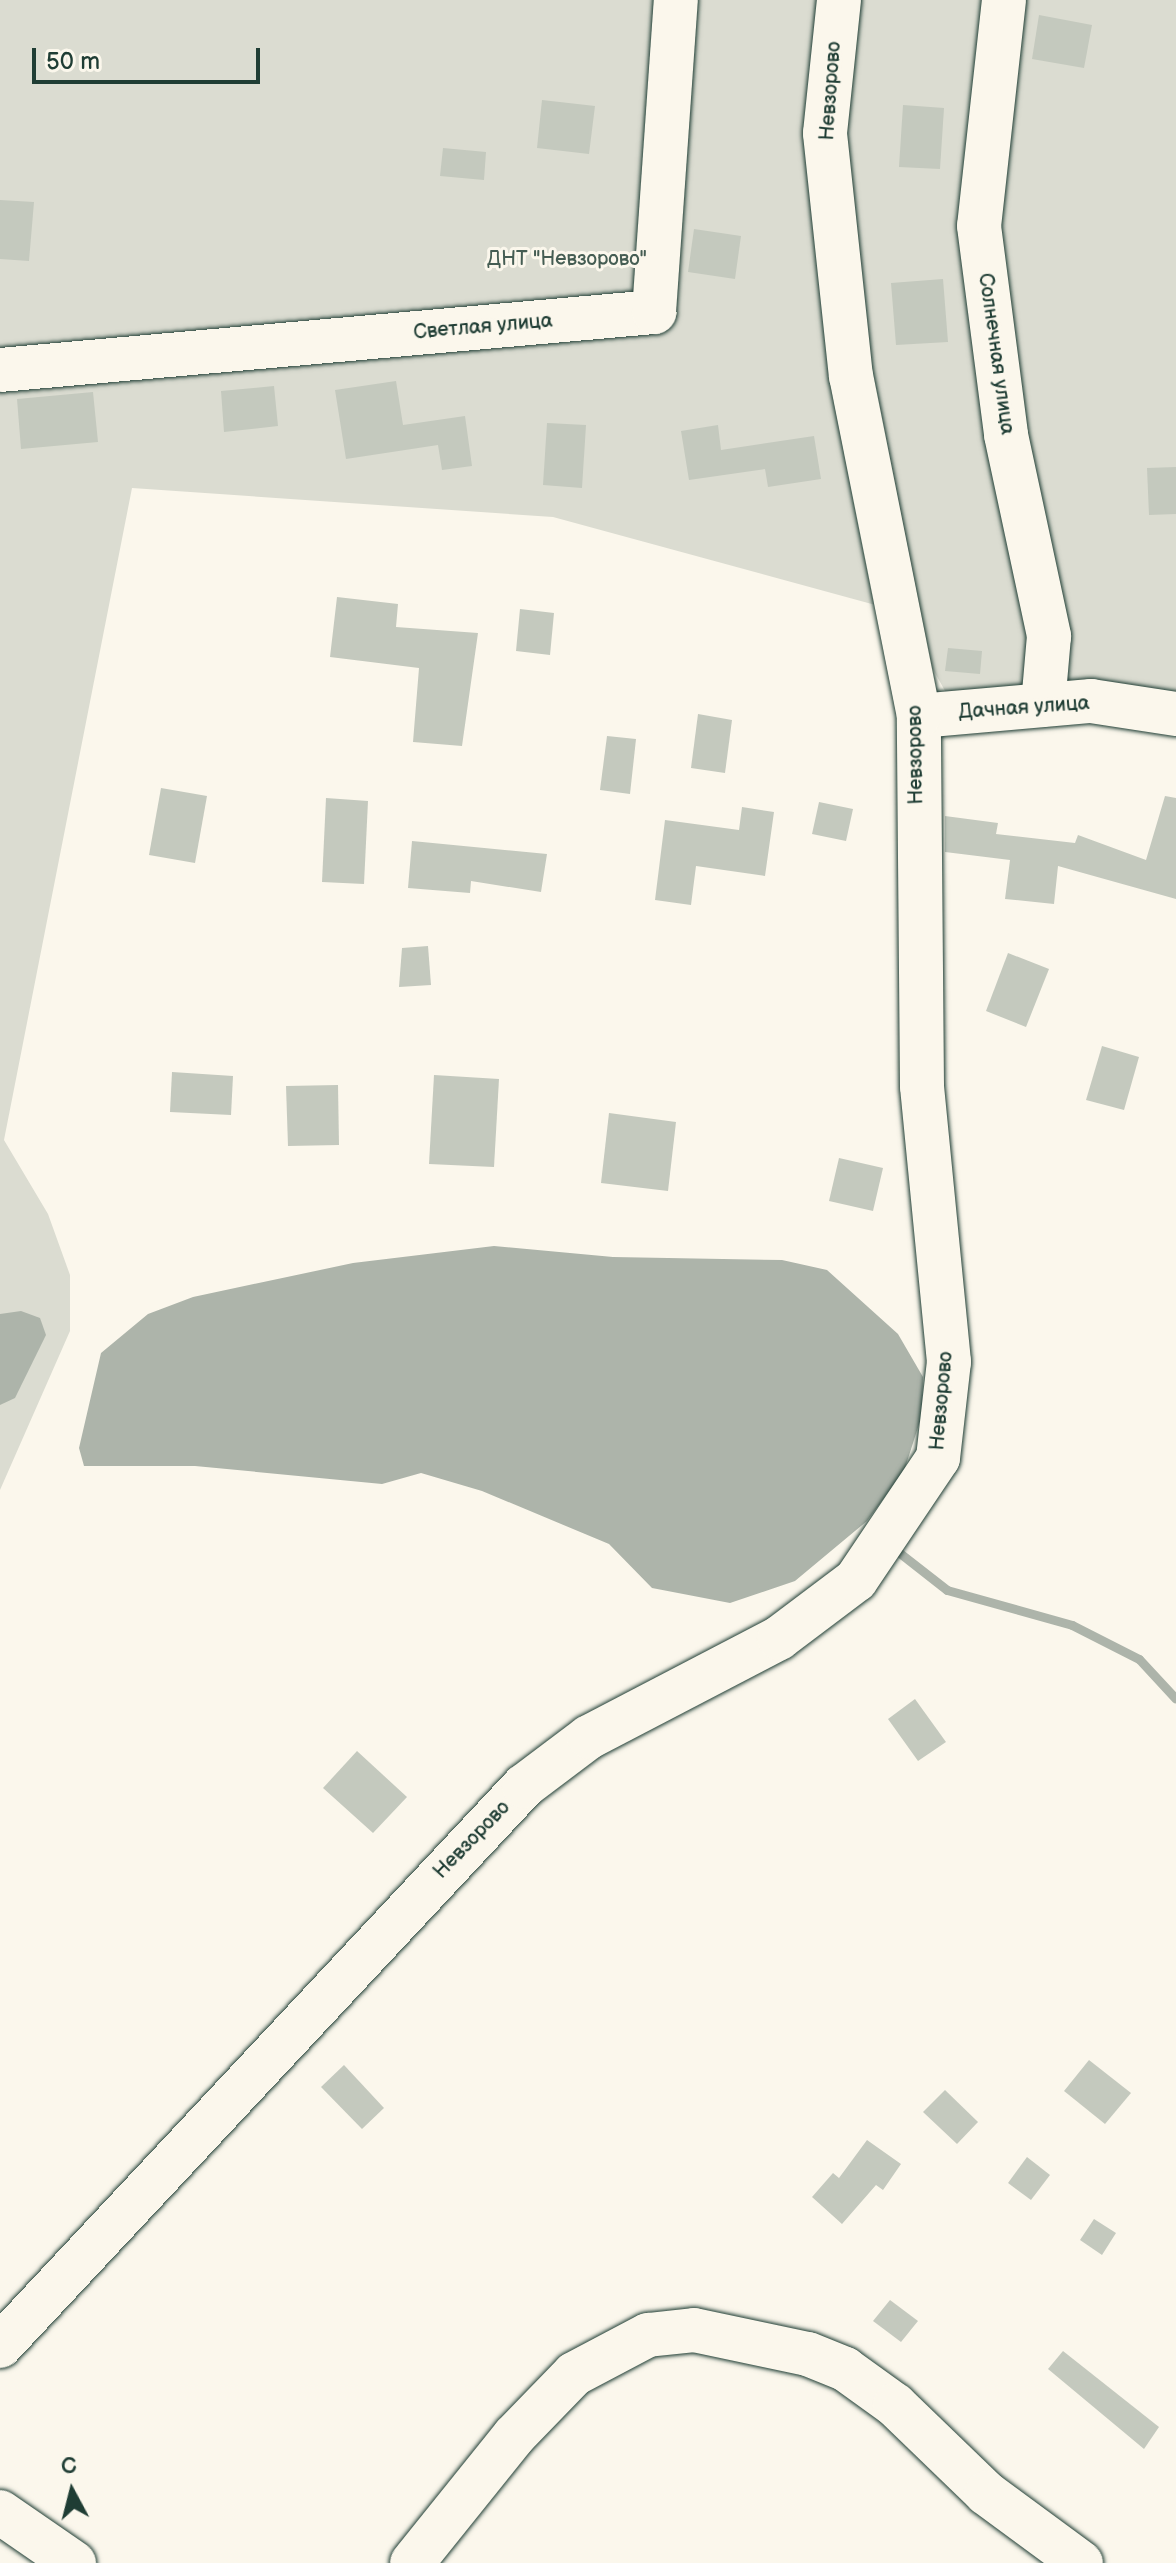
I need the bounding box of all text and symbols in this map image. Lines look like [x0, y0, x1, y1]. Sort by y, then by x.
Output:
scale bar [36, 32, 264, 82]
street label: Невзорово [816, 41, 846, 141]
text: 50 m [46, 47, 100, 76]
park label: ДНТ "Невзорово" [487, 247, 647, 271]
street label: Солнечная улица [973, 272, 1019, 436]
street label: Светлая улица [412, 309, 554, 345]
street label: Дачная улица [958, 691, 1090, 725]
street label: Невзорово [903, 705, 929, 805]
street label: Невзорово [926, 1351, 958, 1451]
street label: Невзорово [429, 1796, 515, 1884]
north arrow [32, 2451, 112, 2531]
text: С [60, 2452, 78, 2481]

